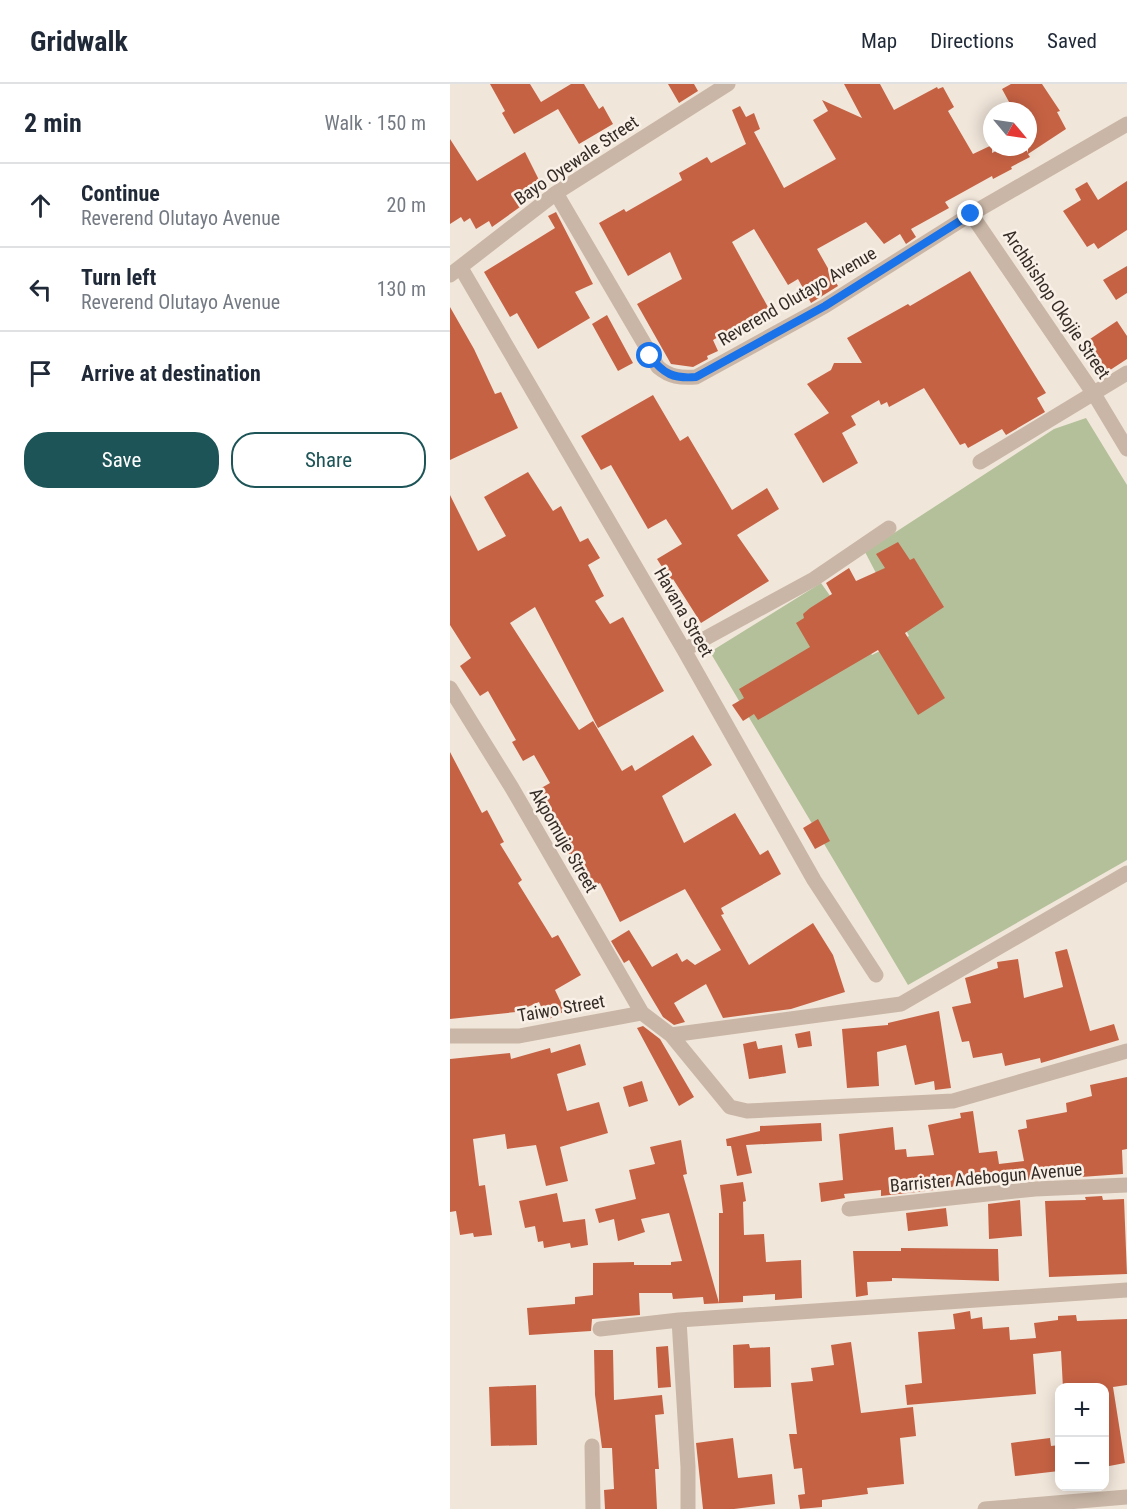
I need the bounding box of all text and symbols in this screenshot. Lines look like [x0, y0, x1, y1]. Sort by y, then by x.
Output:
text: Gridwalk [30, 25, 128, 58]
text: Map [861, 29, 897, 53]
text: Directions [930, 29, 1014, 53]
text: Saved [1047, 29, 1097, 53]
north arrow [983, 102, 1037, 156]
text: 2 min [24, 108, 82, 138]
text: Walk · 150 m [325, 111, 426, 135]
street label: Bayo Oyewale Street [510, 111, 642, 209]
text: Continue [81, 181, 160, 206]
icon: ahead [24, 189, 57, 222]
text: 20 m [387, 193, 426, 217]
route end [957, 200, 983, 226]
text: Reverend Olutayo Avenue [81, 206, 280, 230]
street label: Archbishop Okojie Street [999, 225, 1115, 383]
street label: Reverend Olutayo Avenue [714, 242, 880, 350]
text: Turn left [81, 265, 156, 290]
icon: left [24, 273, 57, 306]
text: 130 m [377, 277, 426, 301]
text: Reverend Olutayo Avenue [81, 290, 280, 314]
route start [636, 342, 662, 368]
icon: arrive [24, 357, 57, 390]
text: Arrive at destination [81, 361, 261, 386]
button: Save [24, 432, 219, 488]
button: Share [231, 432, 426, 488]
street label: Havana Street [650, 564, 718, 660]
street label: Akpomuje Street [526, 784, 602, 896]
street label: Taiwo Street [516, 990, 606, 1026]
street label: Barrister Adebogun Avenue [889, 1158, 1083, 1196]
map controls [1055, 1383, 1109, 1491]
button: + [1055, 1383, 1109, 1437]
button: − [1055, 1437, 1109, 1491]

